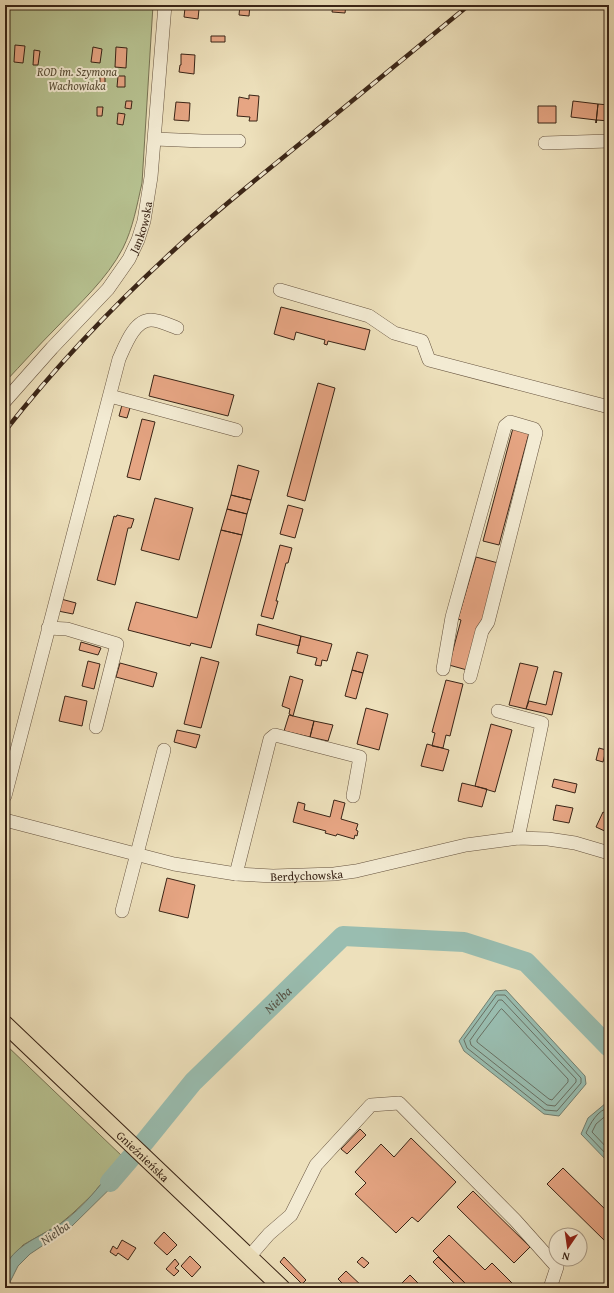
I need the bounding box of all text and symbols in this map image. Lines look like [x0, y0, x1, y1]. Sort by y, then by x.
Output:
park label: ROD im. Szymona Wachowiaka [36, 63, 118, 94]
street label: Jankowska [124, 200, 156, 258]
street label: Berdychowska [270, 864, 344, 885]
water label: Nielba [260, 982, 296, 1018]
street label: Gnieźnieńska [113, 1126, 174, 1185]
water label: Nielba [36, 1216, 74, 1250]
north arrow [548, 1227, 588, 1267]
text: N [560, 1248, 571, 1265]

